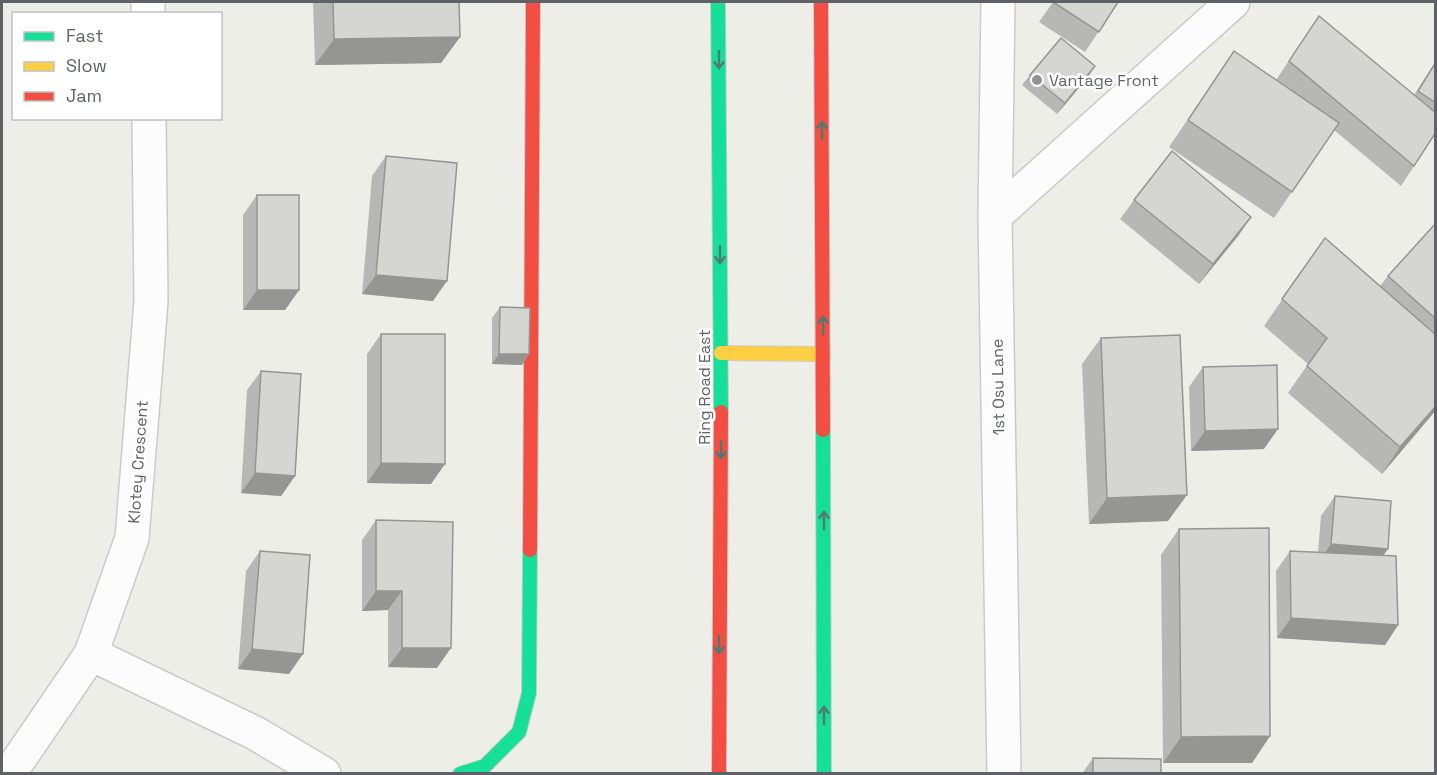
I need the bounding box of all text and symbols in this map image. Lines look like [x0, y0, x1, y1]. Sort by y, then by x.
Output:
legend [12, 12, 222, 120]
text: Fast [66, 24, 103, 47]
one-way arrow [713, 49, 725, 69]
text: Slow [66, 54, 107, 77]
place label: Vantage Front [1049, 70, 1159, 91]
marker: Vantage Front [1030, 73, 1044, 87]
text: Jam [66, 84, 102, 107]
one-way arrow [816, 121, 828, 141]
one-way arrow [715, 244, 726, 264]
one-way arrow [817, 316, 829, 336]
street label: Ring Road East [694, 329, 715, 445]
street label: 1st Osu Lane [987, 338, 1009, 436]
street label: Klotey Crescent [123, 400, 153, 524]
one-way arrow [715, 439, 727, 459]
one-way arrow [818, 511, 829, 531]
one-way arrow [714, 634, 725, 654]
one-way arrow [818, 706, 830, 726]

